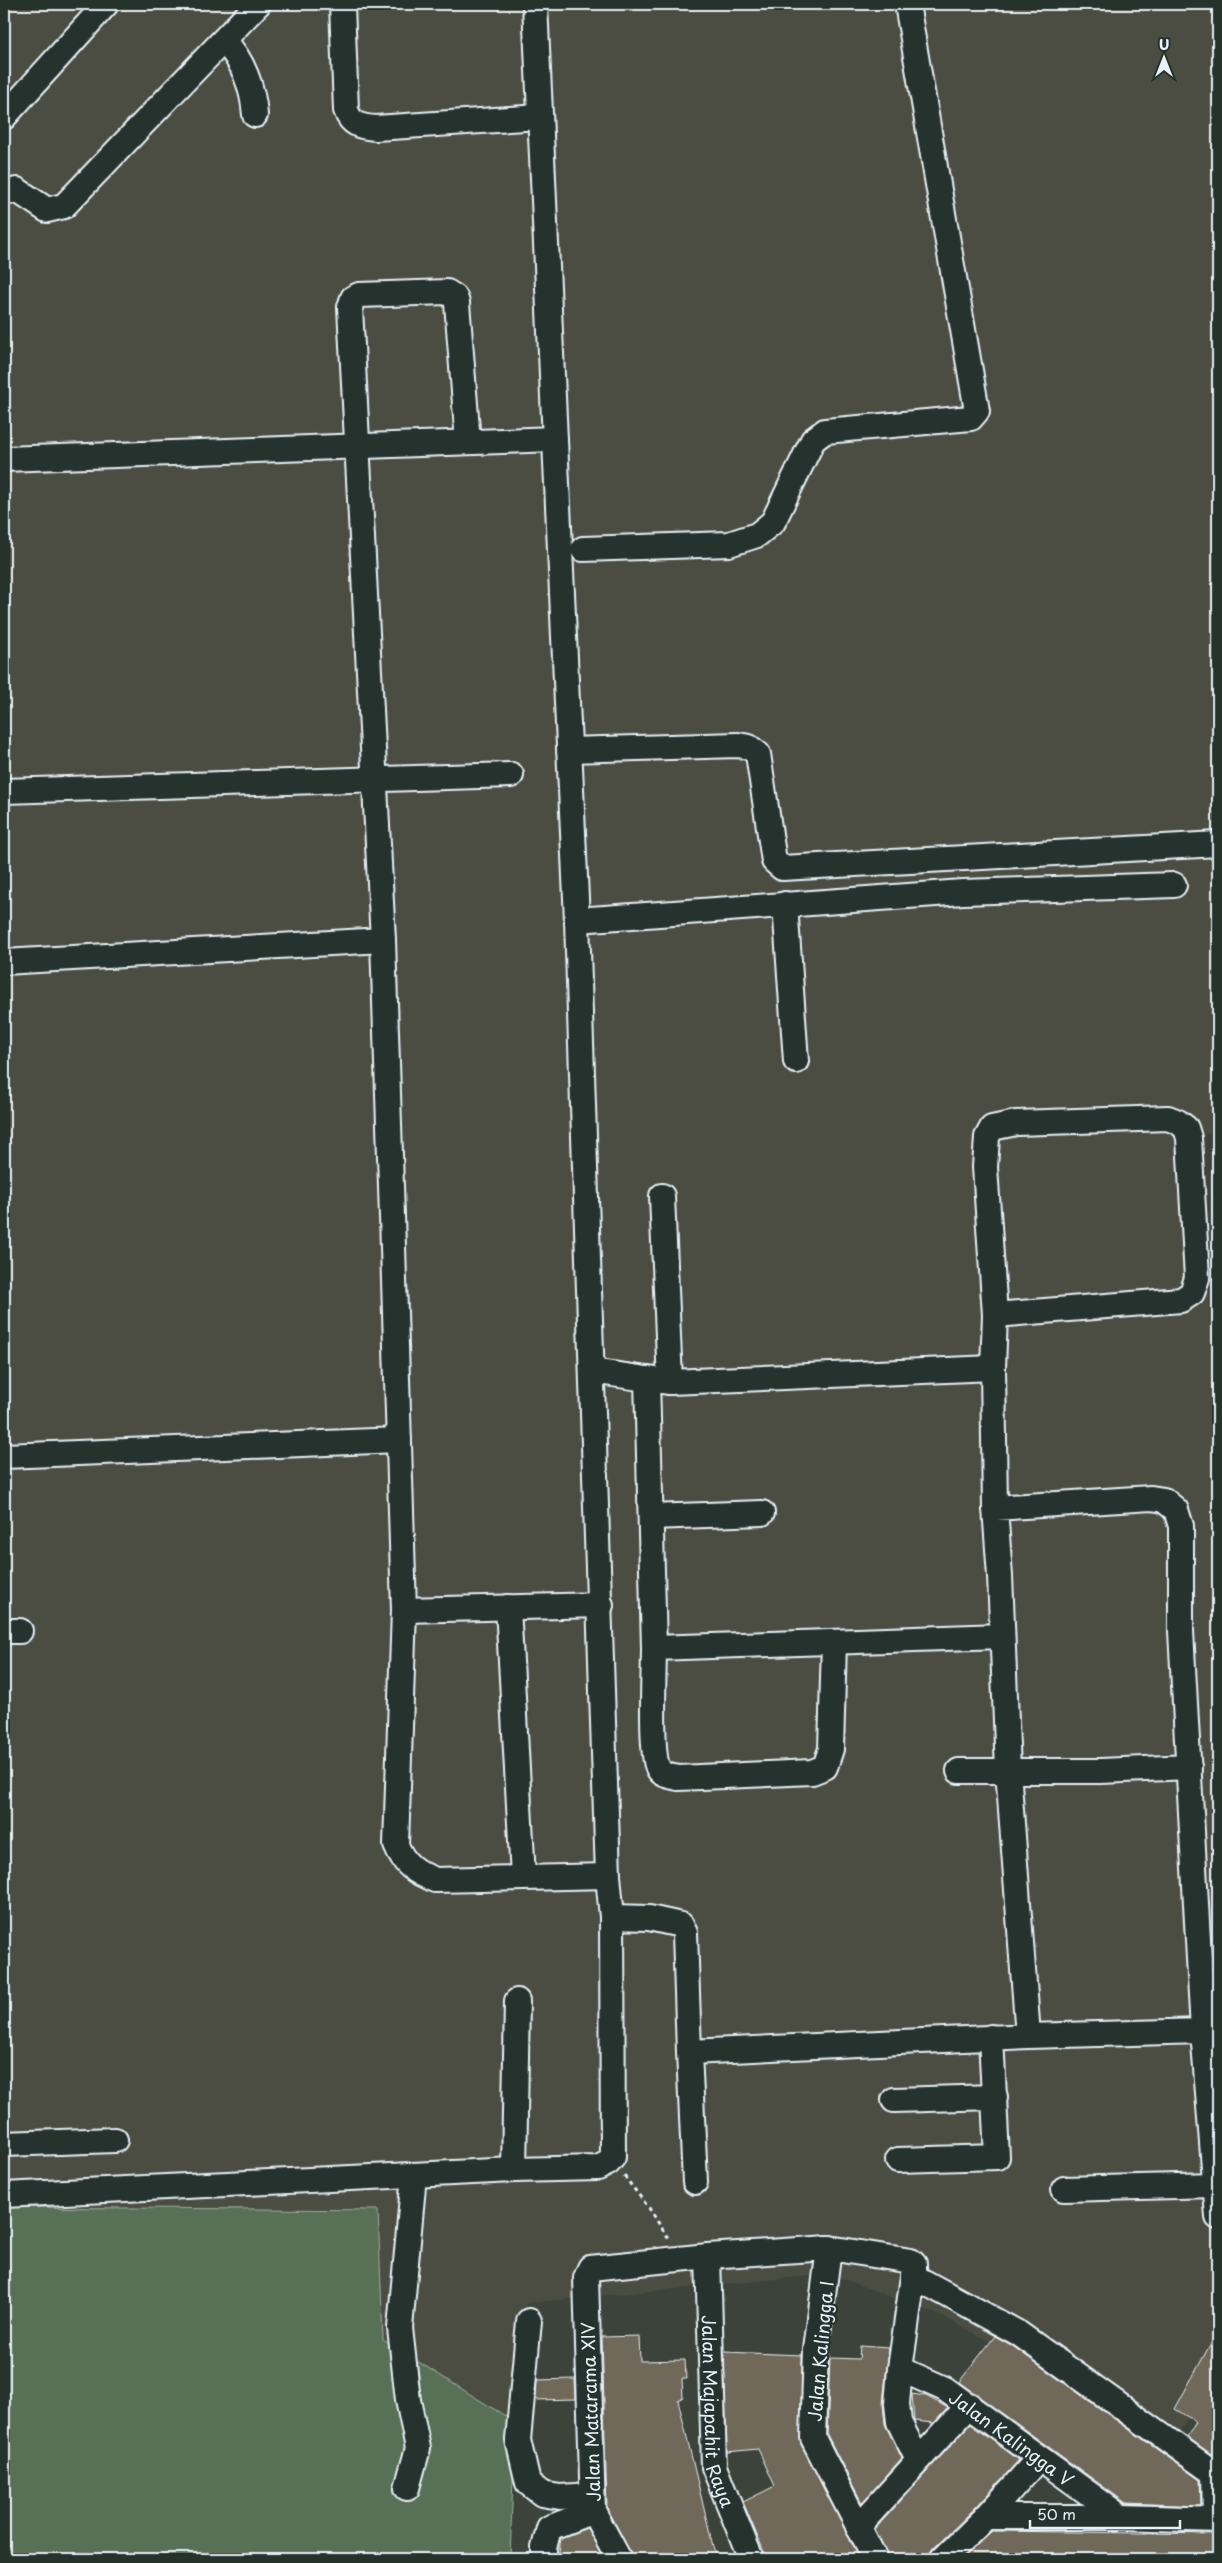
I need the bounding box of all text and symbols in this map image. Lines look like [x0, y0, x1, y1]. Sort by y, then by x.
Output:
north arrow [1140, 32, 1190, 82]
text: U [1159, 34, 1169, 55]
street label: Jalan Kalingga I [800, 2279, 840, 2423]
street label: Jalan Majapahit Raya [696, 2315, 742, 2511]
street label: Jalan Matarama XIV [573, 2322, 607, 2502]
street label: Jalan Kalingga V [944, 2383, 1080, 2493]
scale bar [1030, 2498, 1180, 2530]
text: 50 m [1037, 2502, 1076, 2525]

